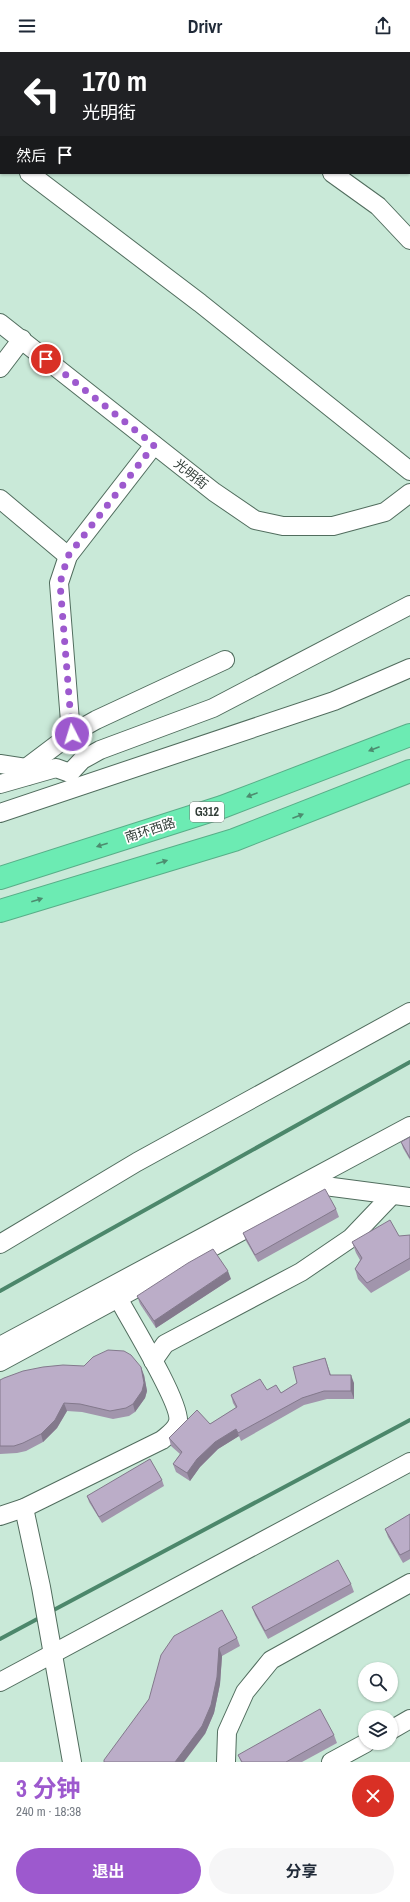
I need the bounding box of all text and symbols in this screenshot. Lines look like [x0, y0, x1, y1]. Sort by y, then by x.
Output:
text: Drivr [188, 14, 222, 39]
icon: menu [16, 15, 38, 37]
icon: share [372, 15, 394, 37]
text: 170 m [82, 62, 147, 100]
icon: left [16, 68, 68, 120]
text: 光明街 [82, 100, 136, 125]
icon: arrive [54, 144, 76, 166]
text: 然后 [16, 145, 46, 166]
pin [29, 342, 63, 376]
icon: arrive [35, 348, 57, 370]
street label: 光明街 [170, 455, 212, 493]
position arrow [51, 713, 93, 755]
one-way arrow [367, 747, 379, 753]
one-way arrow [246, 793, 258, 799]
road number: G312 [190, 802, 224, 822]
one-way arrow [292, 812, 304, 818]
street label: 南环西路 [123, 814, 177, 846]
one-way arrow [96, 842, 108, 848]
one-way arrow [156, 859, 168, 865]
one-way arrow [32, 897, 44, 903]
map controls [358, 1662, 398, 1750]
button: search [358, 1662, 398, 1702]
button: layers [358, 1710, 398, 1750]
text: 3 分钟 [16, 1772, 80, 1804]
button: close [352, 1775, 394, 1817]
text: 240 m · 18:38 [16, 1803, 81, 1820]
button: 退出 [16, 1848, 201, 1894]
button: 分享 [209, 1848, 394, 1894]

